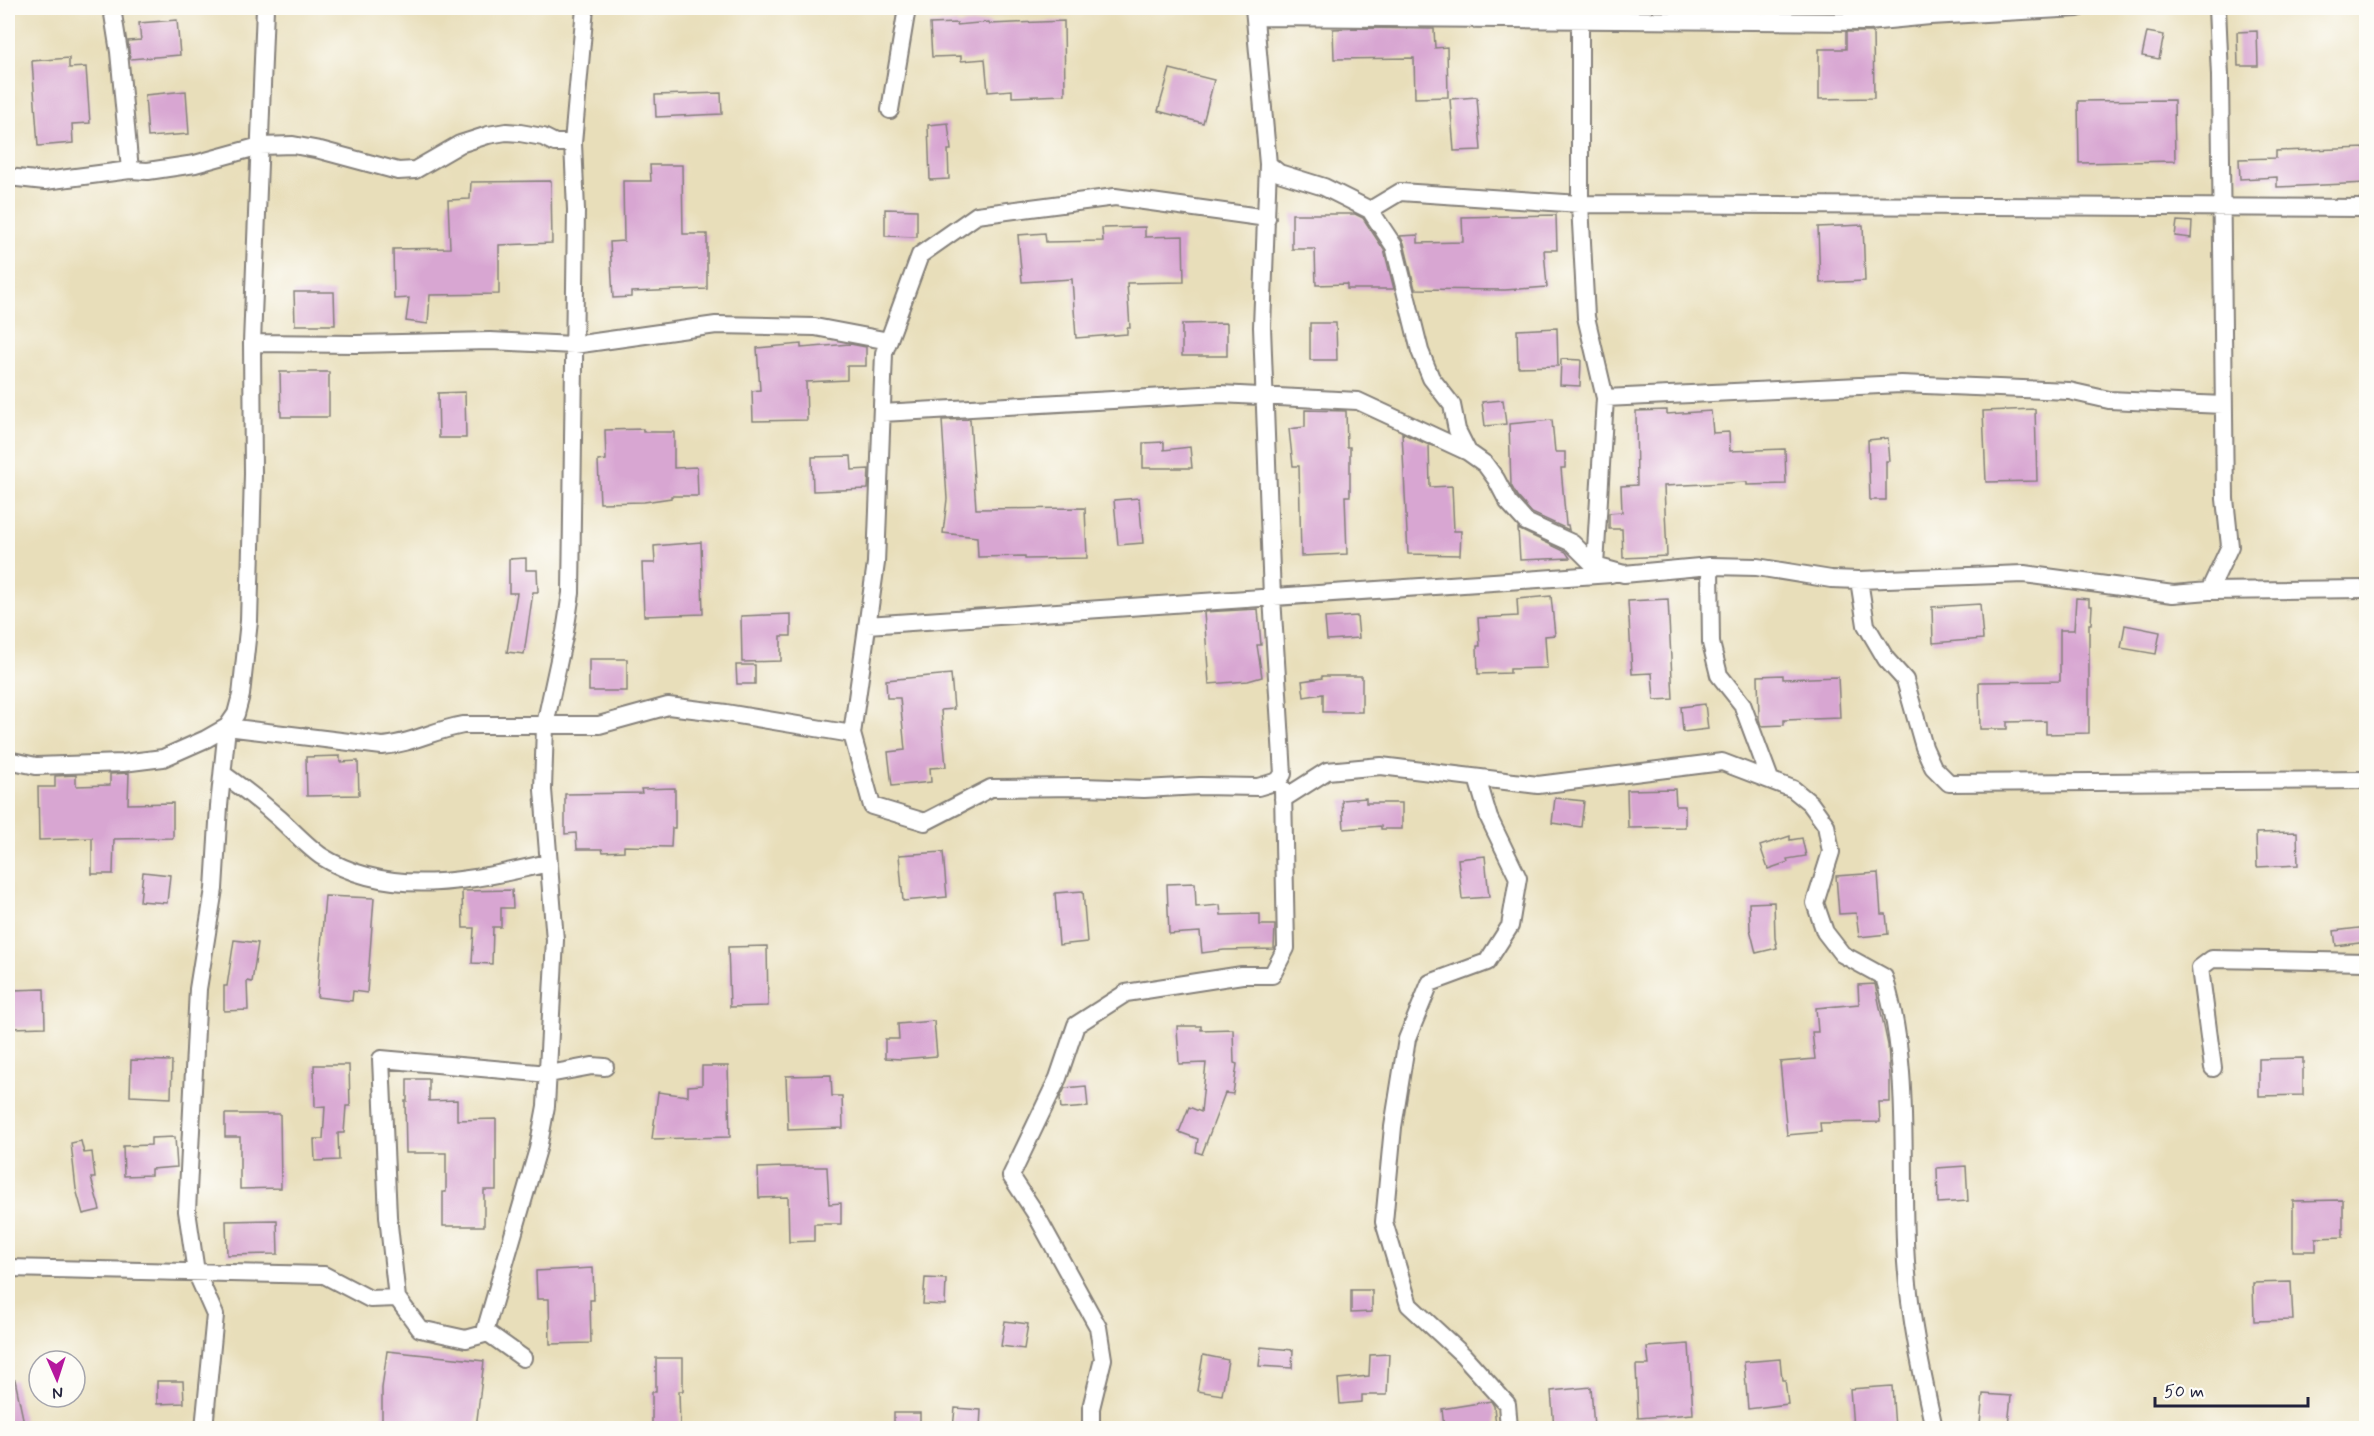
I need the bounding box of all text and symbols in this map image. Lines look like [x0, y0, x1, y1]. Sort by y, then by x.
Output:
north arrow [27, 1349, 87, 1409]
scale bar [2155, 1370, 2308, 1408]
text: 50 m [2164, 1380, 2204, 1404]
text: N [52, 1382, 64, 1403]

